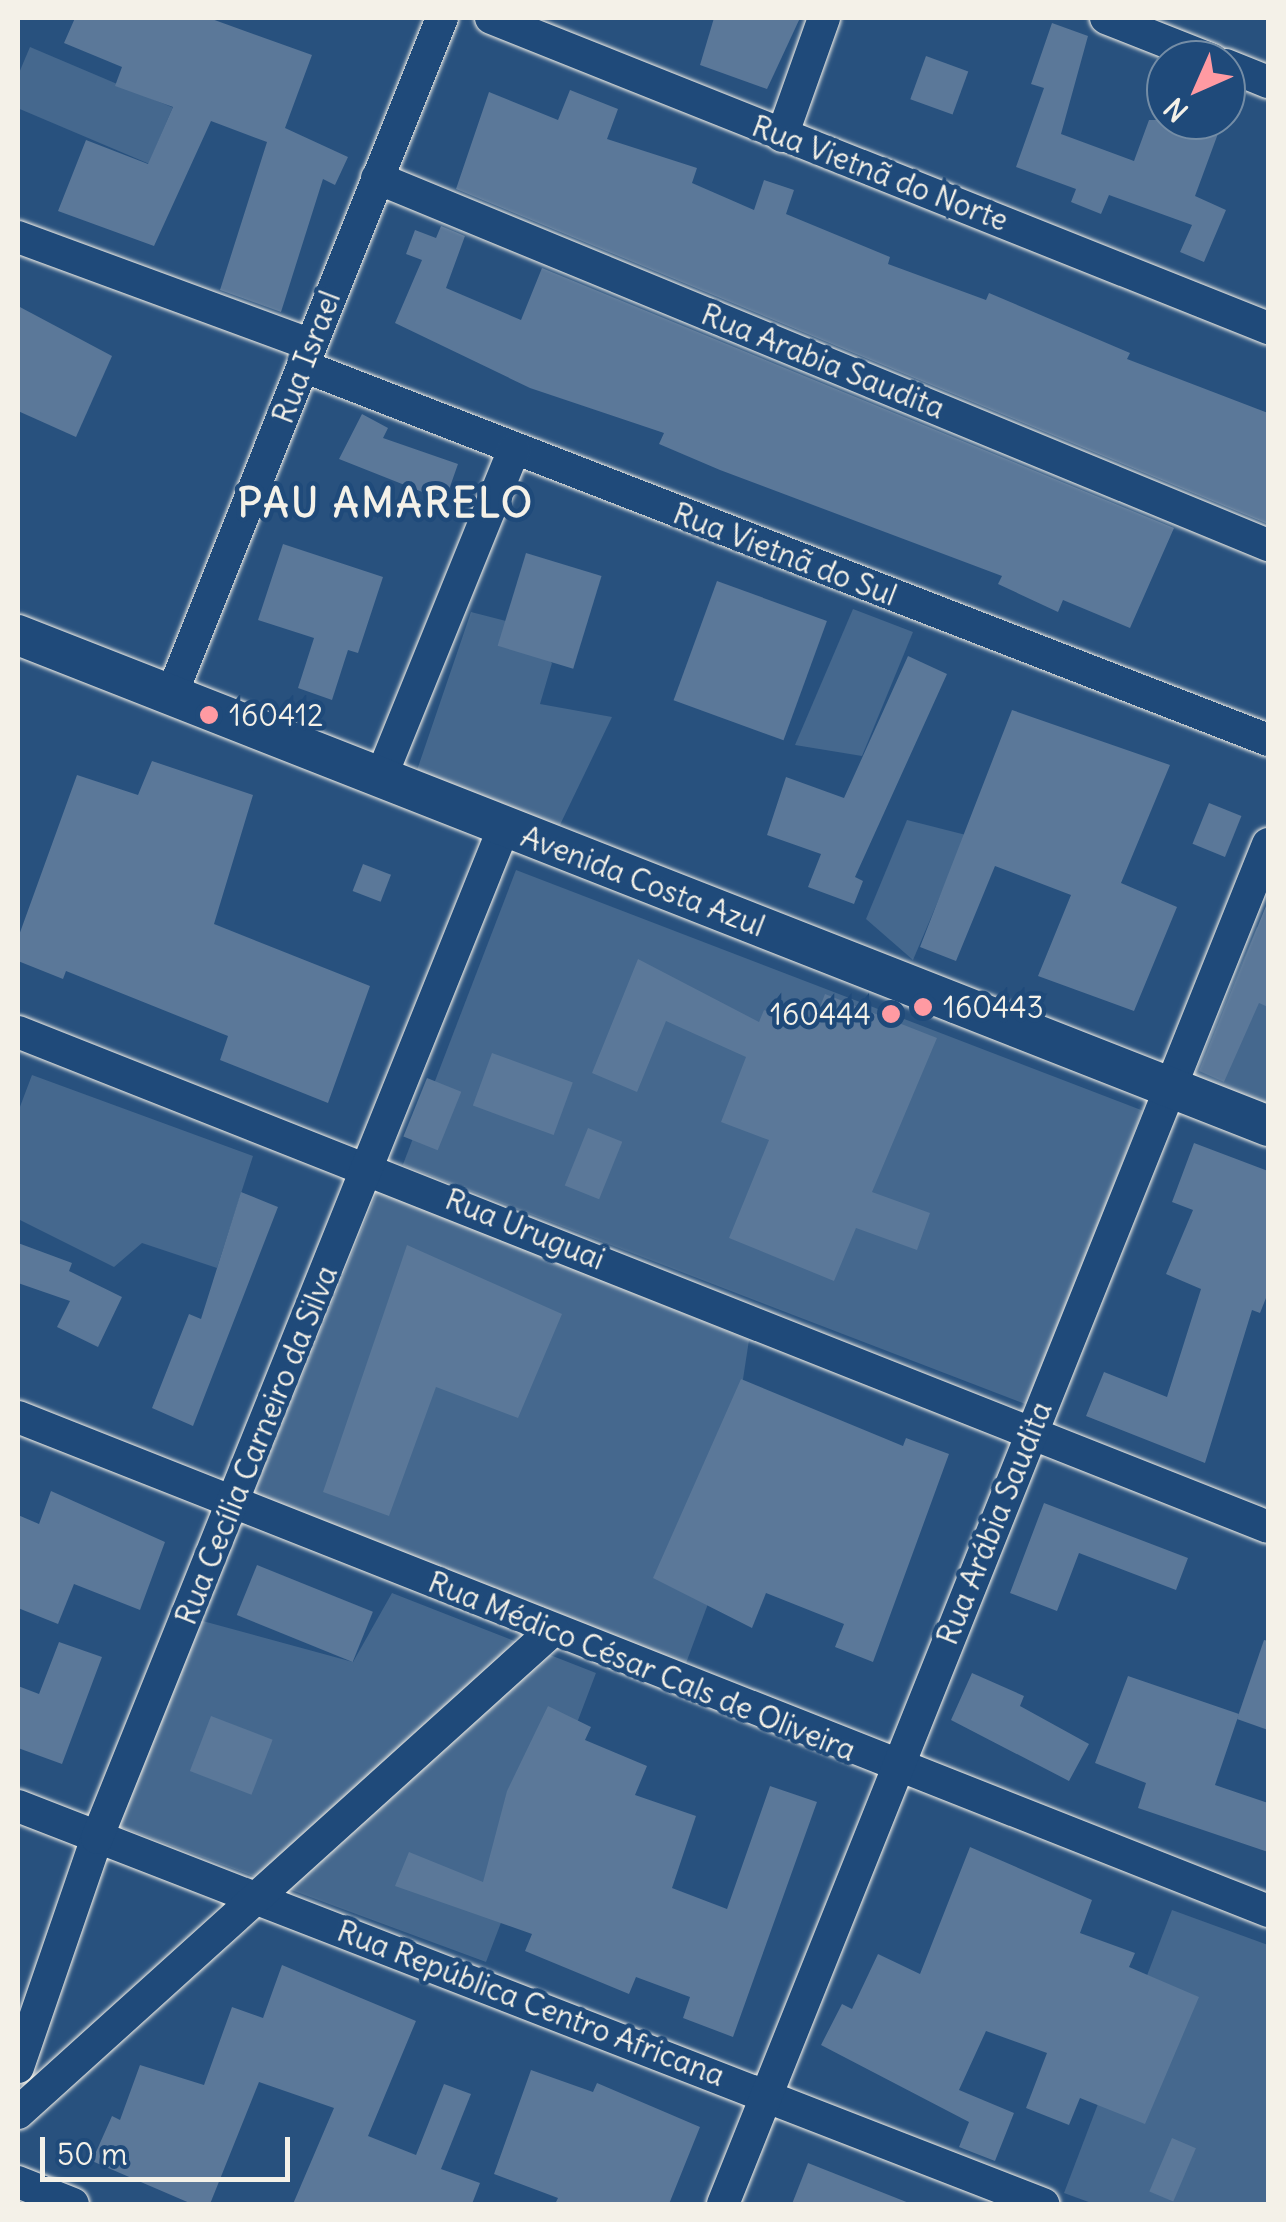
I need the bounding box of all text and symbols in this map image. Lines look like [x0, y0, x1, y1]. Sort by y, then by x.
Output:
north arrow [1146, 40, 1246, 140]
text: N [1157, 90, 1196, 129]
street label: Rua Vietnã do Norte [747, 108, 1013, 238]
street label: Rua Israel [264, 286, 348, 428]
street label: Rua Arabia Saudita [696, 296, 950, 426]
district label: PAU AMARELO [238, 479, 534, 527]
street label: Rua Vietnã do Sul [668, 495, 902, 613]
place label: 160412 [229, 697, 323, 733]
marker: 160412 [198, 704, 220, 726]
street label: Avenida Costa Azul [516, 818, 770, 944]
place label: 160443 [943, 989, 1044, 1025]
place label: 160444 [770, 996, 871, 1032]
marker: 160443 [912, 996, 934, 1018]
marker: 160444 [880, 1003, 902, 1025]
street label: Rua Uruguai [440, 1181, 610, 1277]
street label: Rua Cecília Carneiro da Silva [167, 1260, 345, 1630]
street label: Rua Arábia Saudita [929, 1396, 1059, 1650]
street label: Rua Médico César Cals de Oliveira [423, 1564, 861, 1768]
street label: Rua República Centro Africana [332, 1912, 730, 2094]
scale bar [45, 2117, 295, 2179]
text: 50 m [57, 2135, 127, 2173]

